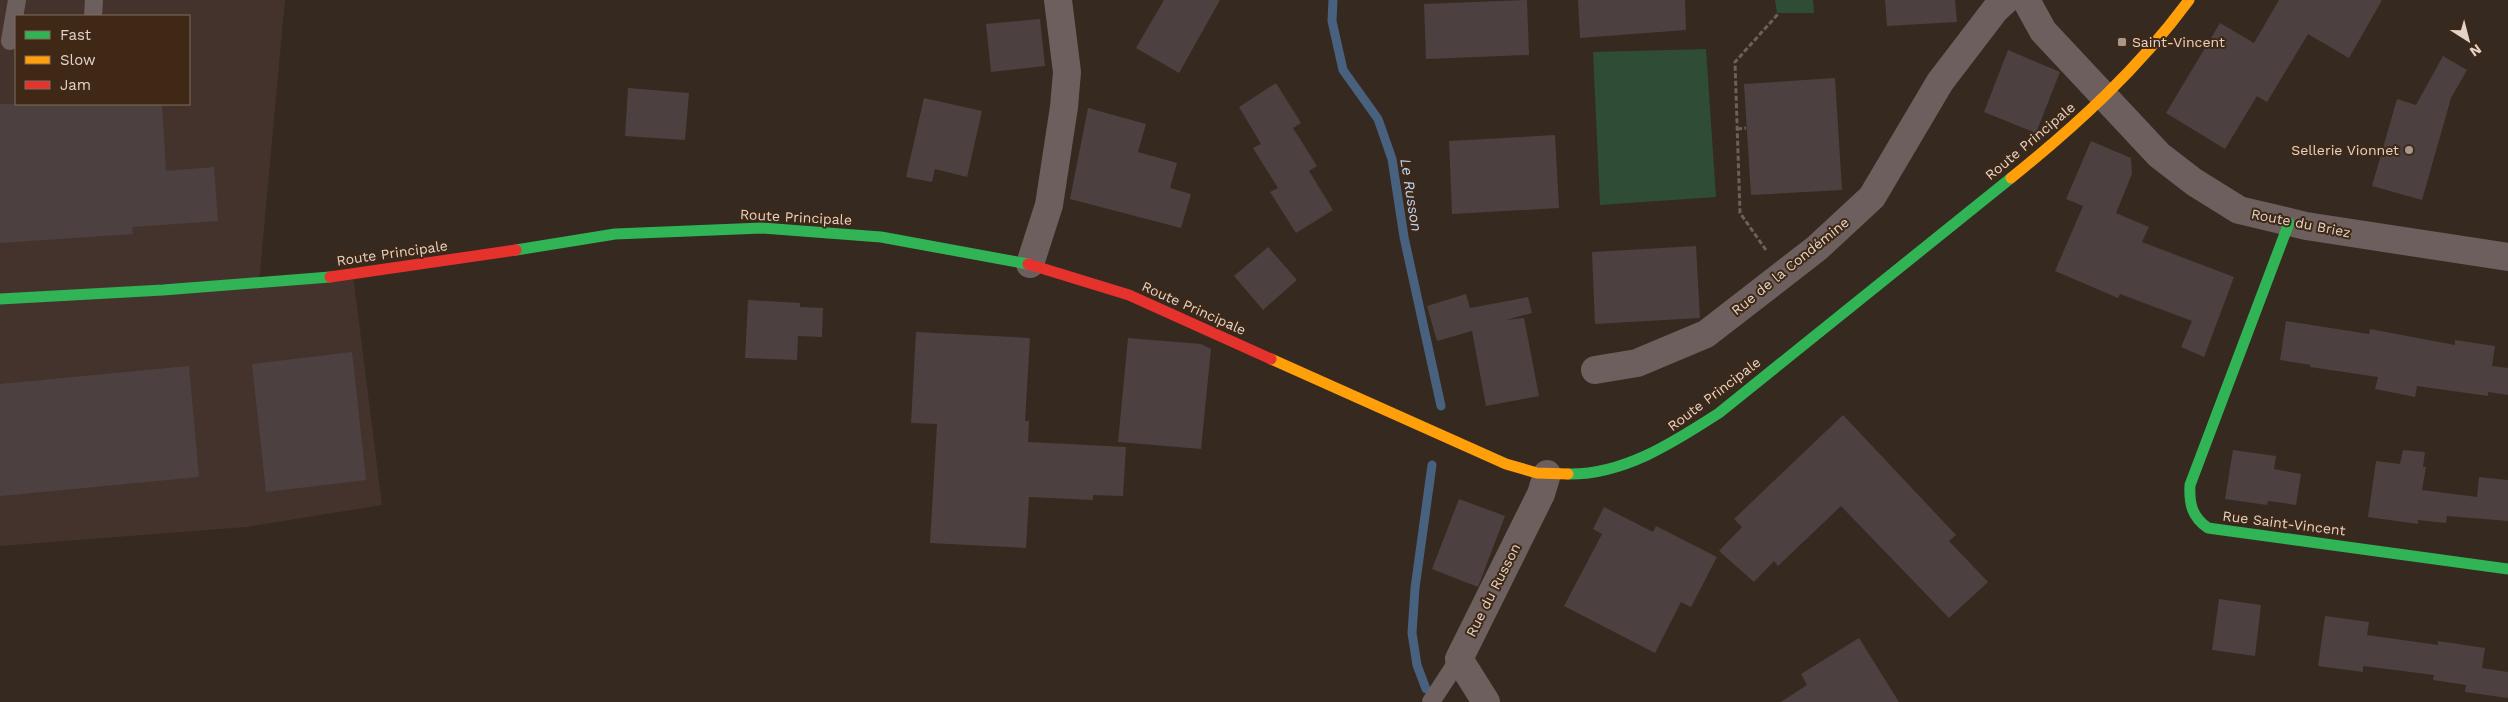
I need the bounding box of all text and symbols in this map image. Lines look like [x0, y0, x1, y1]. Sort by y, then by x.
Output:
legend [15, 15, 190, 105]
north arrow [2443, 15, 2493, 65]
text: Fast [60, 26, 92, 44]
place label: Saint-Vincent [2132, 34, 2225, 50]
marker: Saint-Vincent [2116, 36, 2128, 48]
text: N [2467, 41, 2485, 60]
text: Slow [60, 51, 96, 69]
text: Jam [60, 76, 91, 94]
street label: Route Principale [1982, 99, 2078, 183]
place label: Sellerie Vionnet [2291, 142, 2399, 158]
marker: Sellerie Vionnet [2403, 144, 2415, 156]
water label: Le Russon [1396, 157, 1426, 233]
street label: Route du Briez [2250, 205, 2352, 241]
street label: Route Principale [740, 206, 852, 228]
street label: Rue de la Condémine [1728, 214, 1852, 318]
street label: Route Principale [335, 237, 449, 269]
street label: Route Principale [1140, 278, 1248, 338]
street label: Route Principale [1664, 354, 1764, 434]
street label: Rue Saint-Vincent [2222, 508, 2346, 538]
street label: Rue du Russon [1463, 541, 1523, 639]

